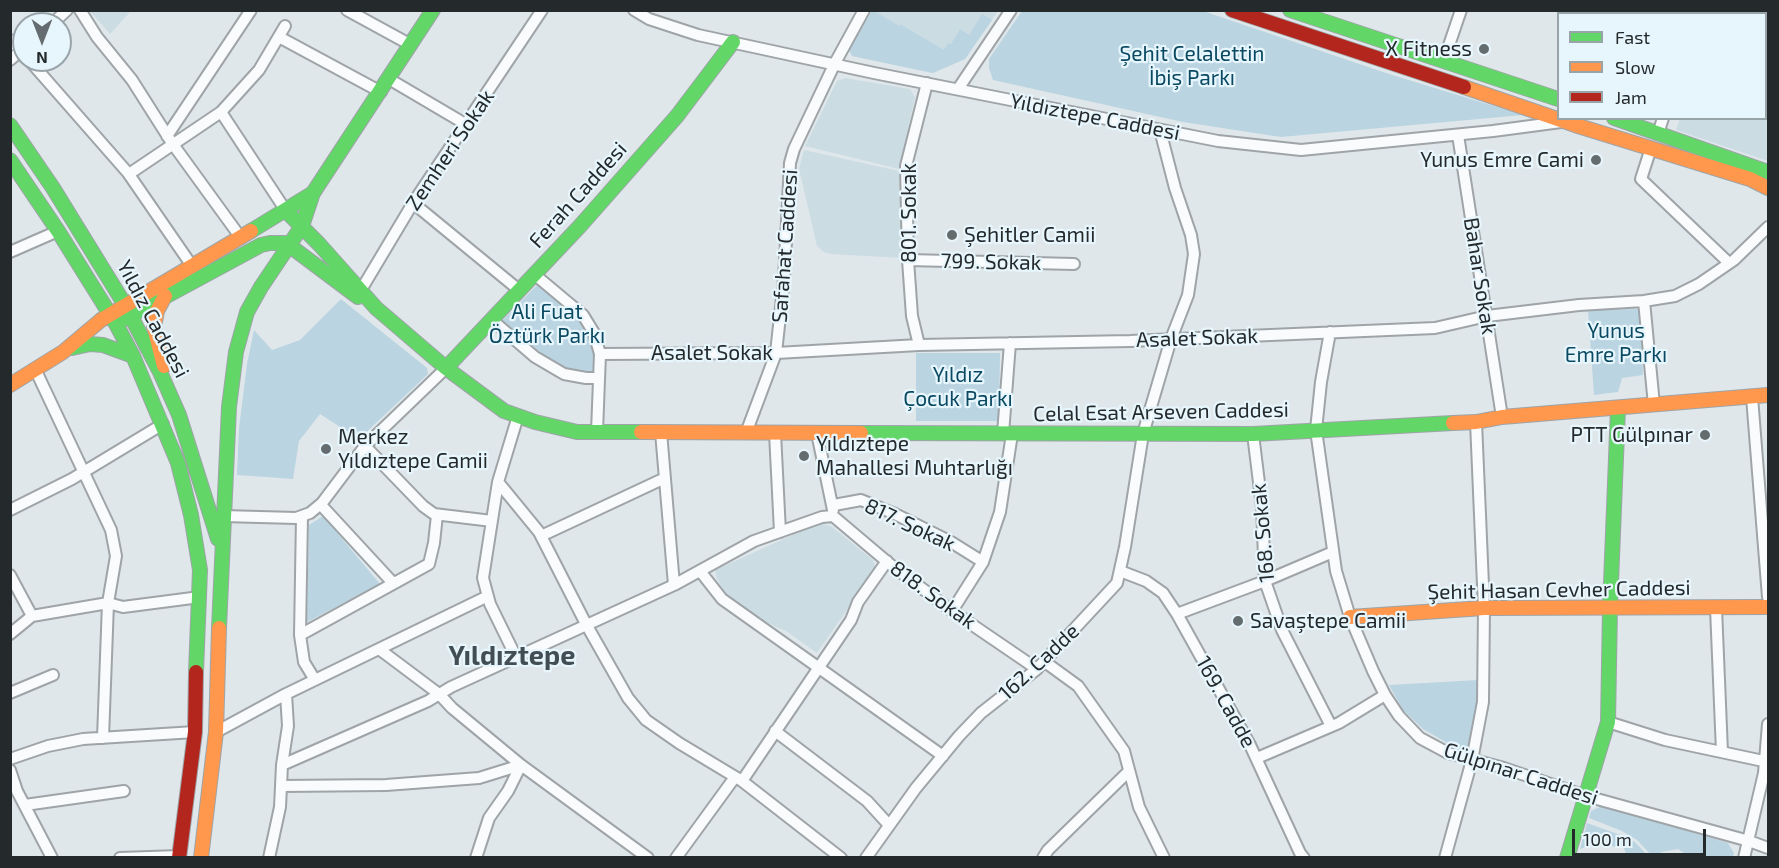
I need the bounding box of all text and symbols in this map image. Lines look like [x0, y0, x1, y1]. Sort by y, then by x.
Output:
north arrow [12, 12, 72, 72]
legend [1557, 12, 1767, 120]
text: Fast [1615, 26, 1650, 48]
place label: X Fitness [1385, 36, 1472, 62]
park label: Şehit Celalettin İbiş Parkı [1119, 41, 1265, 91]
marker: X Fitness [1477, 42, 1491, 56]
text: N [36, 49, 48, 68]
text: Slow [1615, 56, 1655, 78]
street label: Zemheri Sokak [400, 85, 500, 215]
text: Jam [1615, 86, 1647, 108]
street label: Yıldıztepe Caddesi [1008, 88, 1182, 146]
street label: Ferah Caddesi [524, 137, 632, 253]
place label: Yunus Emre Cami [1420, 147, 1584, 173]
marker: Yunus Emre Cami [1589, 153, 1603, 167]
street label: 801. Sokak [896, 163, 922, 263]
street label: Safahat Caddesi [767, 168, 803, 324]
street label: Bahar Sokak [1458, 216, 1502, 336]
place label: Şehitler Camii [964, 222, 1095, 248]
marker: Şehitler Camii [945, 228, 959, 242]
street label: 799. Sokak [940, 249, 1042, 275]
street label: Yıldız Caddesi [111, 256, 195, 382]
park label: Ali Fuat Öztürk Parkı [489, 299, 605, 349]
park label: Yunus Emre Parkı [1565, 318, 1667, 368]
street label: Asalet Sokak [1136, 323, 1258, 353]
street label: Asalet Sokak [651, 340, 773, 366]
park label: Yıldız Çocuk Parkı [903, 362, 1013, 412]
street label: Celal Esat Arseven Caddesi [1033, 397, 1289, 427]
place label: PTT Gülpınar [1571, 422, 1693, 448]
place label: Merkez Yıldıztepe Camii [338, 424, 488, 474]
marker: PTT Gülpınar [1698, 428, 1712, 442]
place label: Yıldıztepe Mahallesi Muhtarlığı [816, 431, 1013, 481]
marker: Merkez Yıldıztepe Camii [319, 442, 333, 456]
marker: Yıldıztepe Mahallesi Muhtarlığı [797, 449, 811, 463]
street label: 168. Sokak [1246, 482, 1280, 584]
street label: 817. Sokak [861, 493, 959, 557]
street label: 818. Sokak [885, 555, 981, 635]
street label: Şehit Hasan Cevher Caddesi [1427, 575, 1691, 605]
place label: Savaştepe Camii [1250, 608, 1406, 634]
marker: Savaştepe Camii [1231, 614, 1245, 628]
street label: 162. Cadde [994, 619, 1084, 705]
district label: Yıldıztepe [449, 640, 575, 672]
street label: 169. Cadde [1191, 652, 1261, 752]
street label: Gülpınar Caddesi [1441, 737, 1601, 811]
scale bar [1575, 817, 1708, 855]
text: 100 m [1583, 828, 1632, 850]

